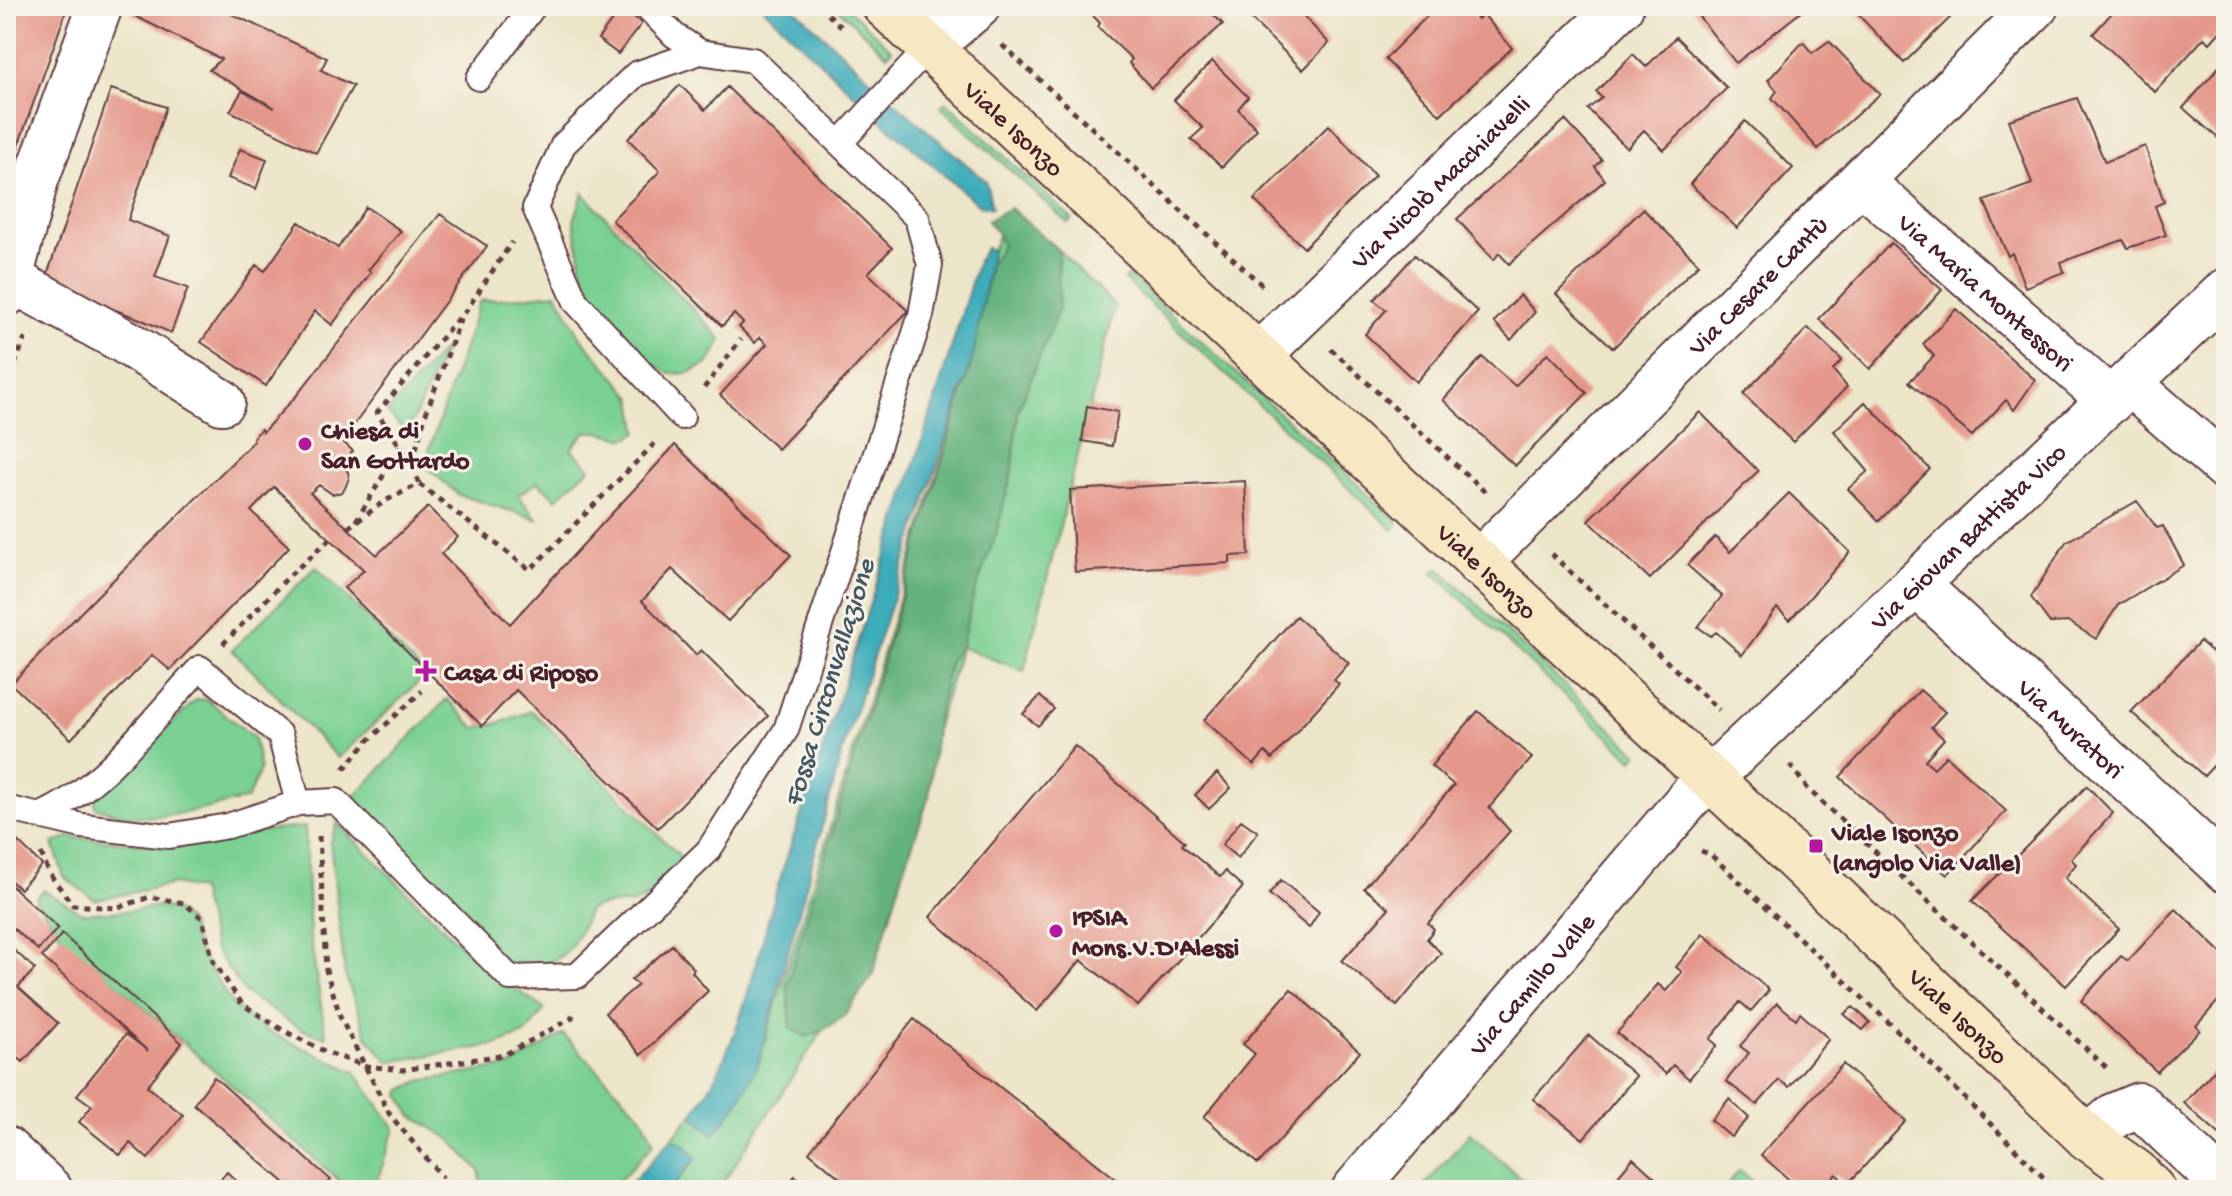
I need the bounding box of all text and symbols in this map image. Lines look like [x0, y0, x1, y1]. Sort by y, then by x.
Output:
street label: Viale Isonzo [954, 76, 1069, 185]
street label: Via Nicolò Macchiavelli [1346, 91, 1539, 279]
street label: Via Maria Montessori [1889, 209, 2078, 381]
street label: Via Cesare Cantù [1683, 212, 1836, 365]
place label: Chiesa di San Gottardo [321, 418, 470, 479]
marker: Chiesa di San Gottardo [296, 435, 314, 453]
street label: Via Giovan Battista Vico [1865, 439, 2075, 639]
street label: Viale Isonzo [1427, 519, 1542, 628]
water label: Fossa Circonvallazione [778, 554, 885, 811]
marker: Casa di Riposo [415, 660, 437, 682]
place label: Casa di Riposo [444, 660, 599, 691]
street label: Via Muratori [2008, 674, 2128, 788]
place label: Viale Isonzo (angolo Via Valle) [1831, 820, 2022, 881]
marker: Viale Isonzo (angolo Via Valle) [1807, 837, 1825, 855]
place label: IPSIA Mons.V.D'Alessi [1072, 905, 1239, 966]
street label: Via Camillo Valle [1464, 908, 1604, 1065]
marker: IPSIA Mons.V.D'Alessi [1047, 922, 1065, 940]
street label: Viale Isonzo [1899, 963, 2013, 1073]

